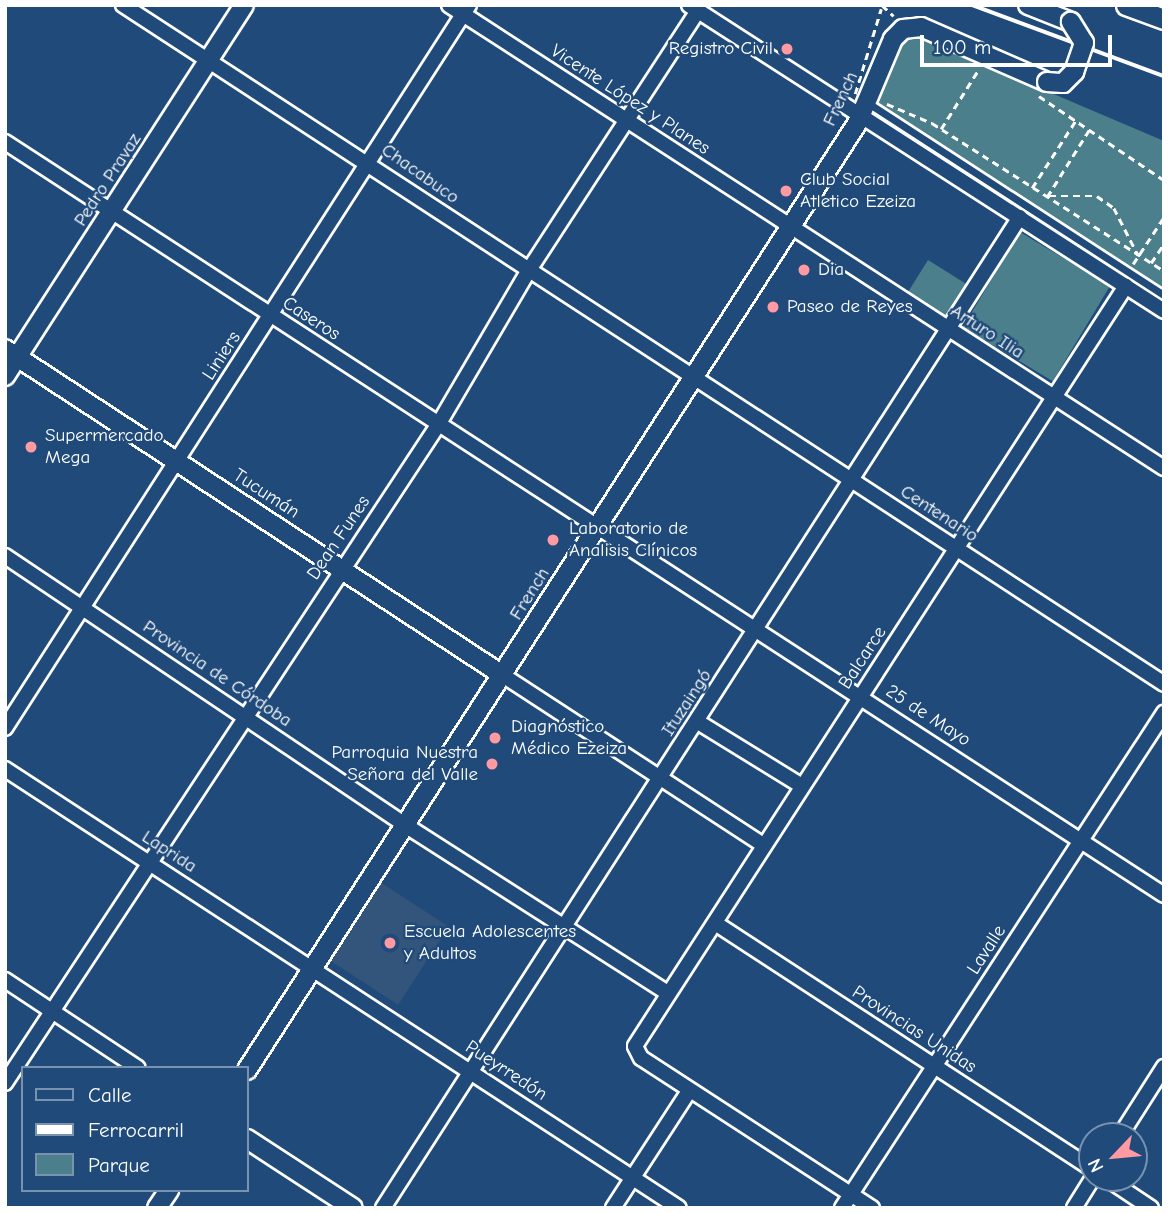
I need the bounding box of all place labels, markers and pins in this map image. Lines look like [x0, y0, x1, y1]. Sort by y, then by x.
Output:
place label: Registro Civil [669, 38, 773, 60]
marker: Registro Civil [779, 41, 795, 57]
place label: Club Social Atletico Ezeiza [800, 169, 916, 213]
marker: Club Social Atletico Ezeiza [778, 183, 794, 199]
place label: Dia [818, 259, 844, 281]
marker: Dia [796, 262, 812, 278]
place label: Paseo de Reyes [787, 296, 913, 318]
marker: Paseo de Reyes [765, 299, 781, 315]
place label: Supermercado Mega [45, 425, 164, 469]
marker: Supermercado Mega [23, 439, 39, 455]
place label: Laboratorio de Analisis Clínicos [569, 518, 697, 562]
marker: Laboratorio de Analisis Clínicos [543, 530, 563, 550]
place label: Diagnóstico Médico Ezeiza [511, 716, 627, 760]
marker: Diagnóstico Médico Ezeiza [485, 728, 505, 748]
place label: Parroquia Nuestra Señora del Valle [332, 742, 478, 786]
marker: Parroquia Nuestra Señora del Valle [484, 756, 500, 772]
place label: Escuela Adolescentes y Adultos [404, 921, 576, 965]
marker: Escuela Adolescentes y Adultos [382, 935, 398, 951]

